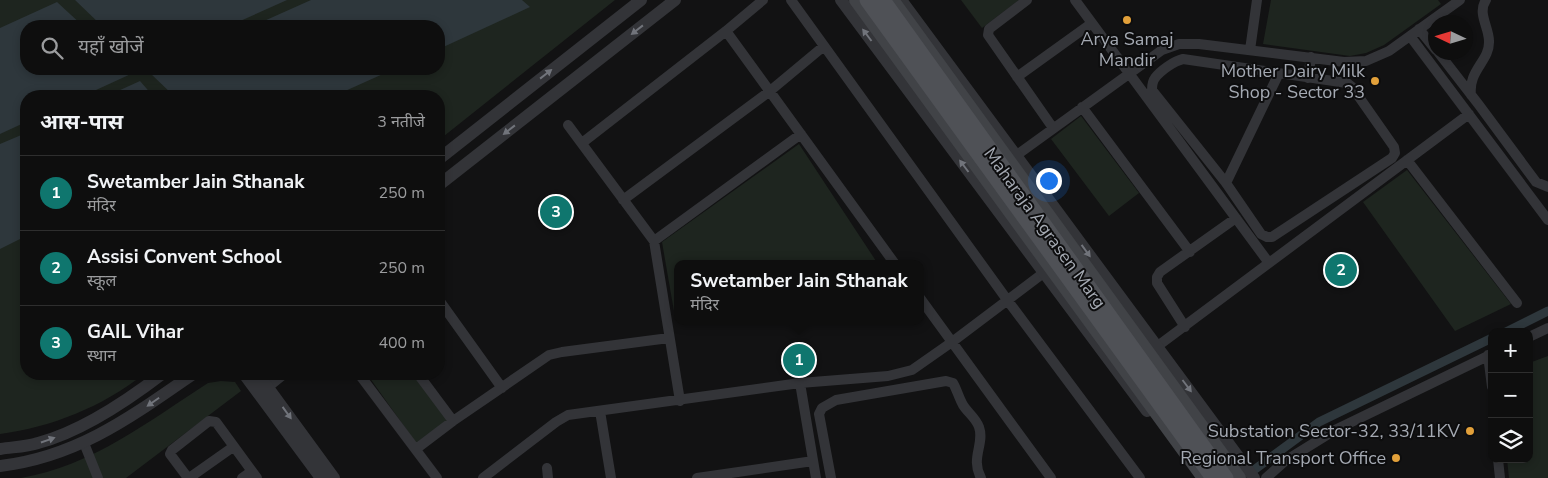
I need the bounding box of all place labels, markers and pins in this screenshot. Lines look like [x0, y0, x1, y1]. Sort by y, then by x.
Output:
marker: Arya Samaj Mandir [1121, 14, 1133, 26]
place label: Arya Samaj Mandir [1080, 27, 1174, 72]
place label: Mother Dairy Milk Shop - Sector 33 [1221, 59, 1366, 104]
marker: Mother Dairy Milk Shop - Sector 33 [1369, 75, 1381, 87]
pin: 3 [540, 193, 572, 231]
pin: 2 [1325, 251, 1357, 289]
pin: 1 [783, 341, 815, 379]
place label: Substation Sector-32, 33/11KV [1208, 419, 1461, 443]
marker: Substation Sector-32, 33/11KV [1464, 425, 1476, 437]
place label: Regional Transport Office [1180, 446, 1386, 470]
marker: Regional Transport Office [1390, 452, 1402, 464]

